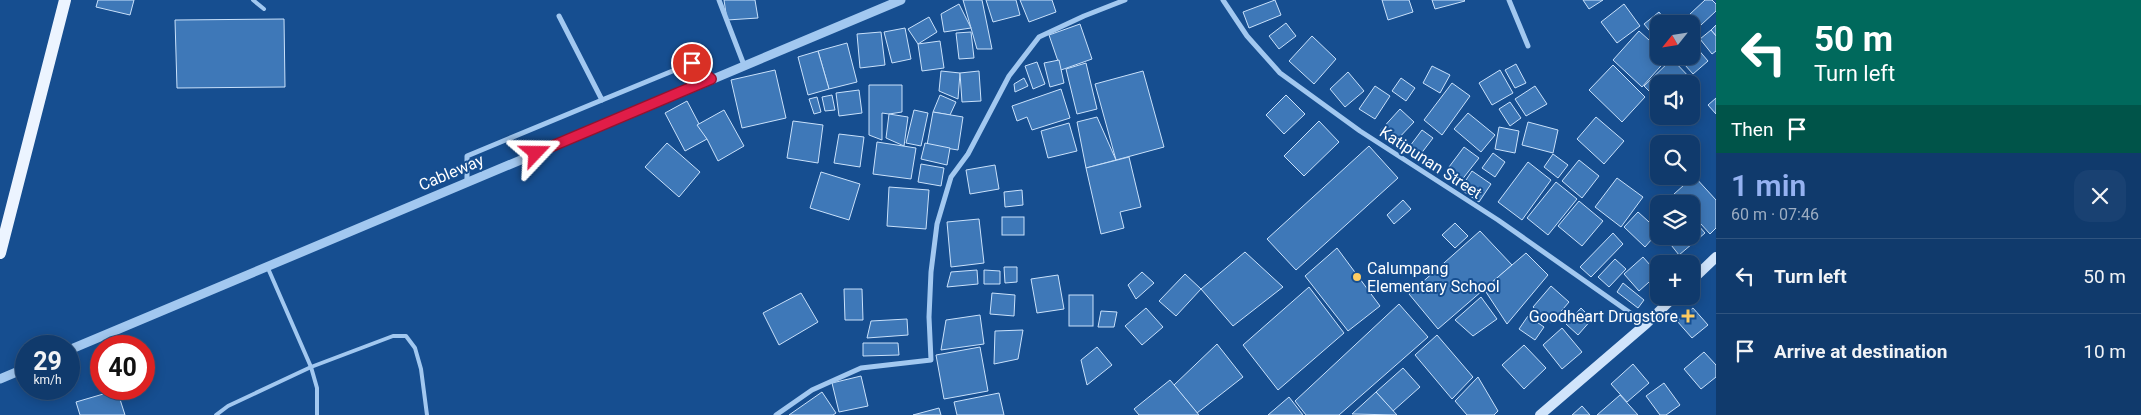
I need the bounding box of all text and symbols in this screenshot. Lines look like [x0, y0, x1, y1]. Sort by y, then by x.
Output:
north arrow [1650, 15, 1700, 65]
map controls [1650, 15, 1700, 305]
text: 50 m [1814, 19, 1893, 60]
icon: left [1731, 20, 1796, 85]
pin [671, 42, 713, 84]
icon: arrive [678, 49, 706, 77]
text: Turn left [1814, 61, 1895, 86]
button: sound [1650, 75, 1700, 125]
icon: arrive [1783, 115, 1811, 143]
text: Then [1731, 118, 1773, 141]
street label: Katipunan Street [1376, 122, 1485, 203]
position arrow [509, 126, 561, 178]
button: search [1650, 135, 1700, 185]
street label: Cableway [416, 150, 487, 195]
text: 1 min [1731, 168, 1806, 203]
button: close [2074, 170, 2126, 222]
button: layers [1650, 195, 1700, 245]
text: 60 m · 07:46 [1731, 205, 1819, 224]
button: + [1650, 255, 1700, 305]
place label: Calumpang Elementary School [1367, 259, 1500, 296]
icon: left [1731, 262, 1759, 290]
text: Turn left [1774, 265, 1847, 288]
text: 50 m [2083, 265, 2126, 288]
marker: Calumpang Elementary School [1351, 271, 1363, 283]
place label: Goodheart Drugstore [1529, 307, 1678, 326]
marker: Goodheart Drugstore [1682, 310, 1694, 322]
speed limit sign: 40 [90, 335, 155, 400]
icon: arrive [1731, 337, 1759, 365]
text: Arrive at destination [1774, 340, 1947, 363]
text: 10 m [2083, 340, 2126, 363]
text: 29 [33, 347, 62, 376]
text: km/h [33, 373, 62, 387]

